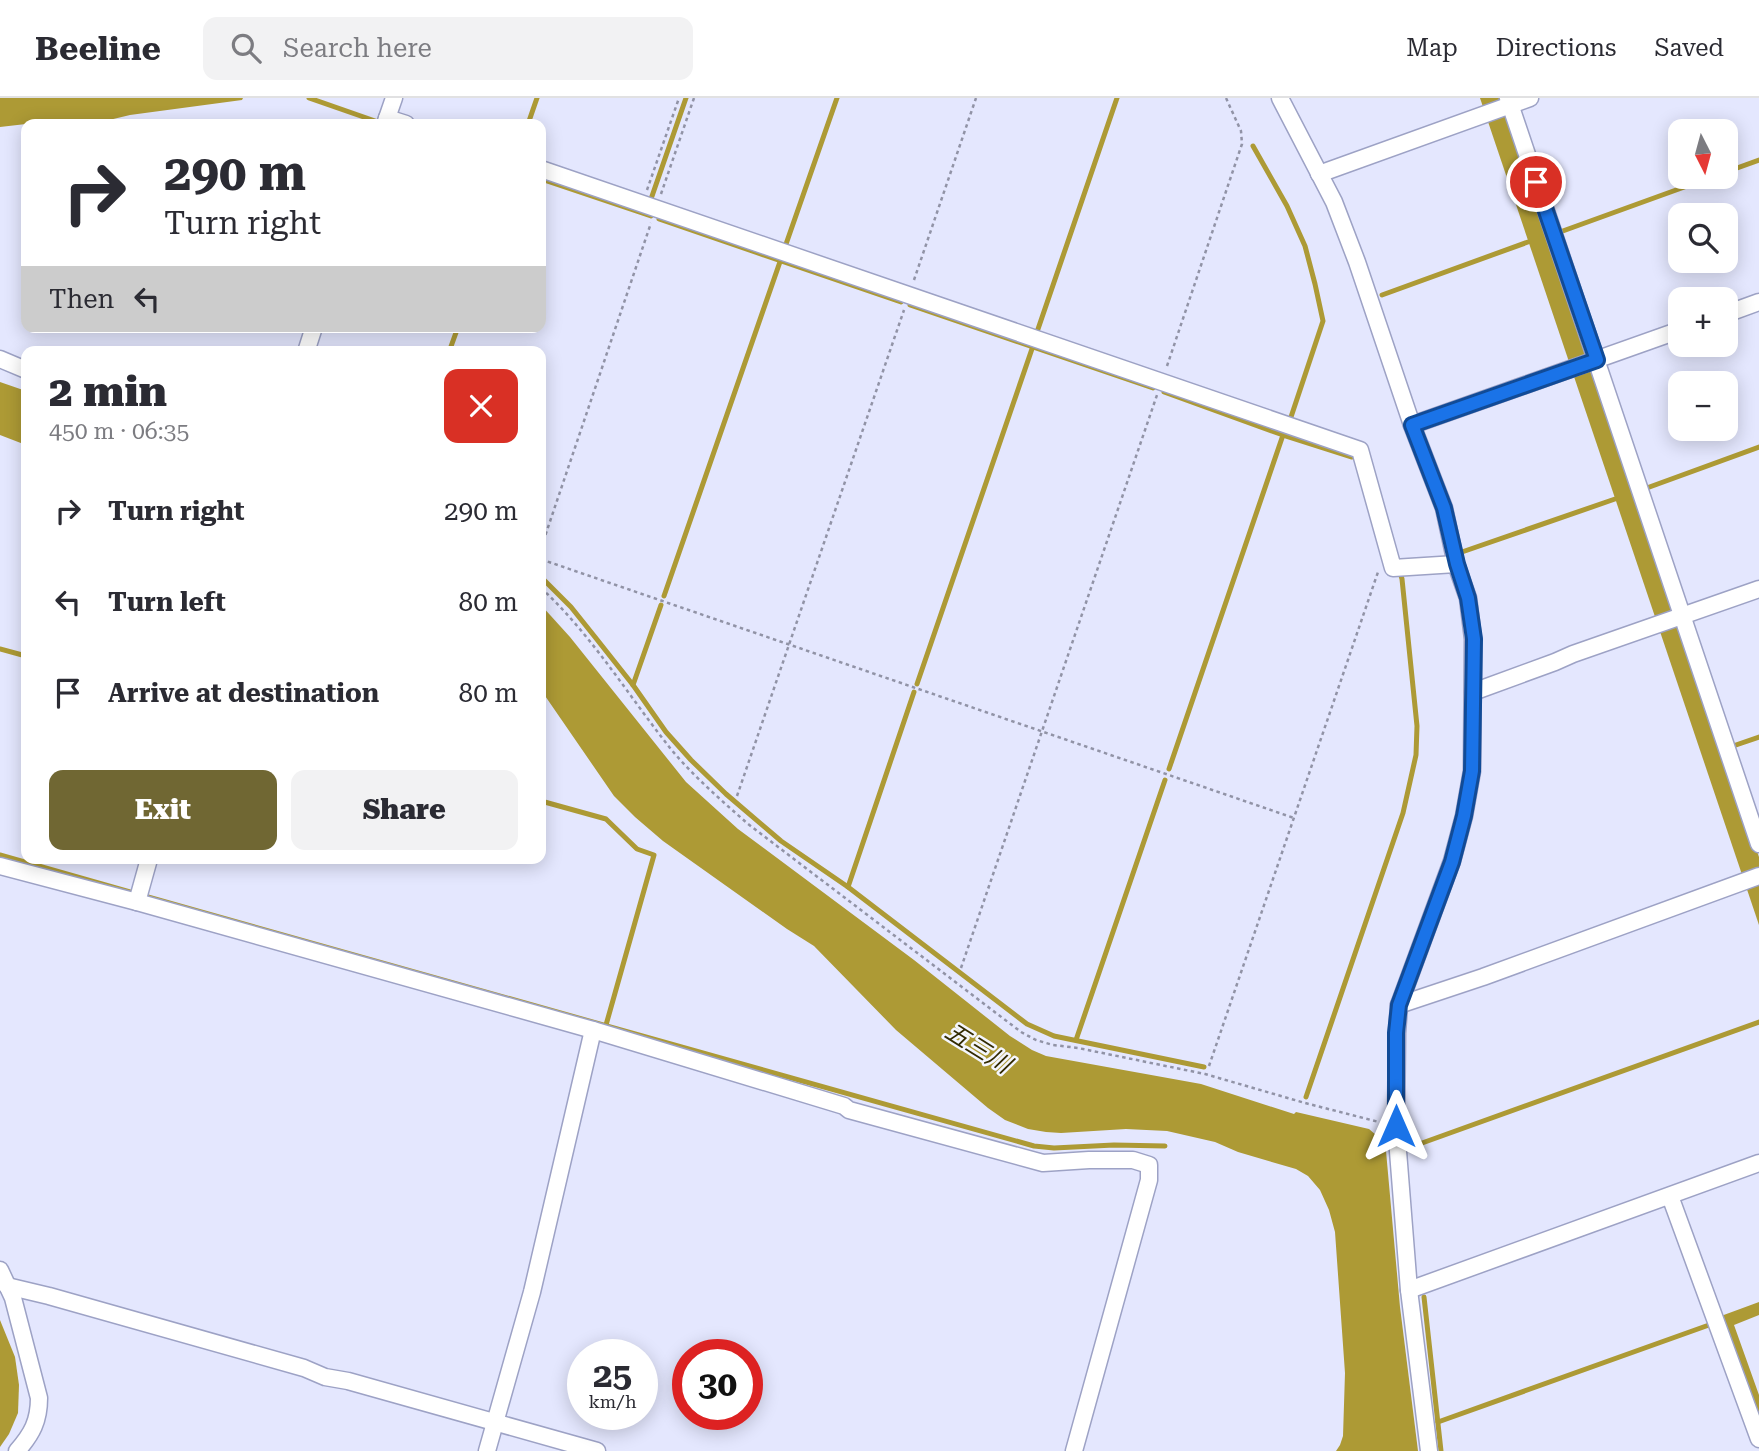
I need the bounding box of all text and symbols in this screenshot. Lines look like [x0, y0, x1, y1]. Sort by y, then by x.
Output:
search box [203, 17, 693, 80]
text: Beeline [35, 29, 161, 68]
icon: search [227, 29, 265, 67]
text: Search here [283, 33, 432, 63]
text: Map [1406, 34, 1458, 62]
text: Directions [1496, 34, 1616, 62]
text: Saved [1654, 34, 1724, 62]
north arrow [1668, 119, 1738, 189]
map controls [1668, 119, 1738, 441]
text: 290 m [164, 145, 306, 202]
icon: right [49, 147, 140, 238]
pin [1506, 152, 1566, 212]
icon: arrive [1517, 163, 1555, 201]
button: search [1668, 203, 1738, 273]
text: Turn right [164, 204, 321, 242]
icon: left [128, 280, 166, 318]
text: Then [49, 284, 114, 314]
button: + [1668, 287, 1738, 357]
text: 2 min [49, 367, 167, 416]
button: close [444, 369, 518, 443]
button: − [1668, 371, 1738, 441]
text: 450 m · 06:35 [49, 418, 189, 445]
icon: right [49, 492, 87, 530]
text: Turn right [108, 496, 244, 526]
text: 290 m [444, 496, 518, 526]
icon: left [49, 583, 87, 621]
text: Turn left [108, 587, 226, 617]
text: 80 m [459, 587, 518, 617]
icon: arrive [49, 674, 87, 712]
text: Arrive at destination [108, 678, 379, 708]
text: 80 m [459, 678, 518, 708]
button: Exit [49, 770, 277, 850]
button: Share [291, 770, 518, 850]
water label: 五三川 [940, 1017, 1018, 1081]
position arrow [1359, 1089, 1433, 1163]
speed limit sign: 30 [672, 1339, 763, 1430]
text: 25 [593, 1355, 632, 1396]
text: km/h [588, 1391, 637, 1412]

